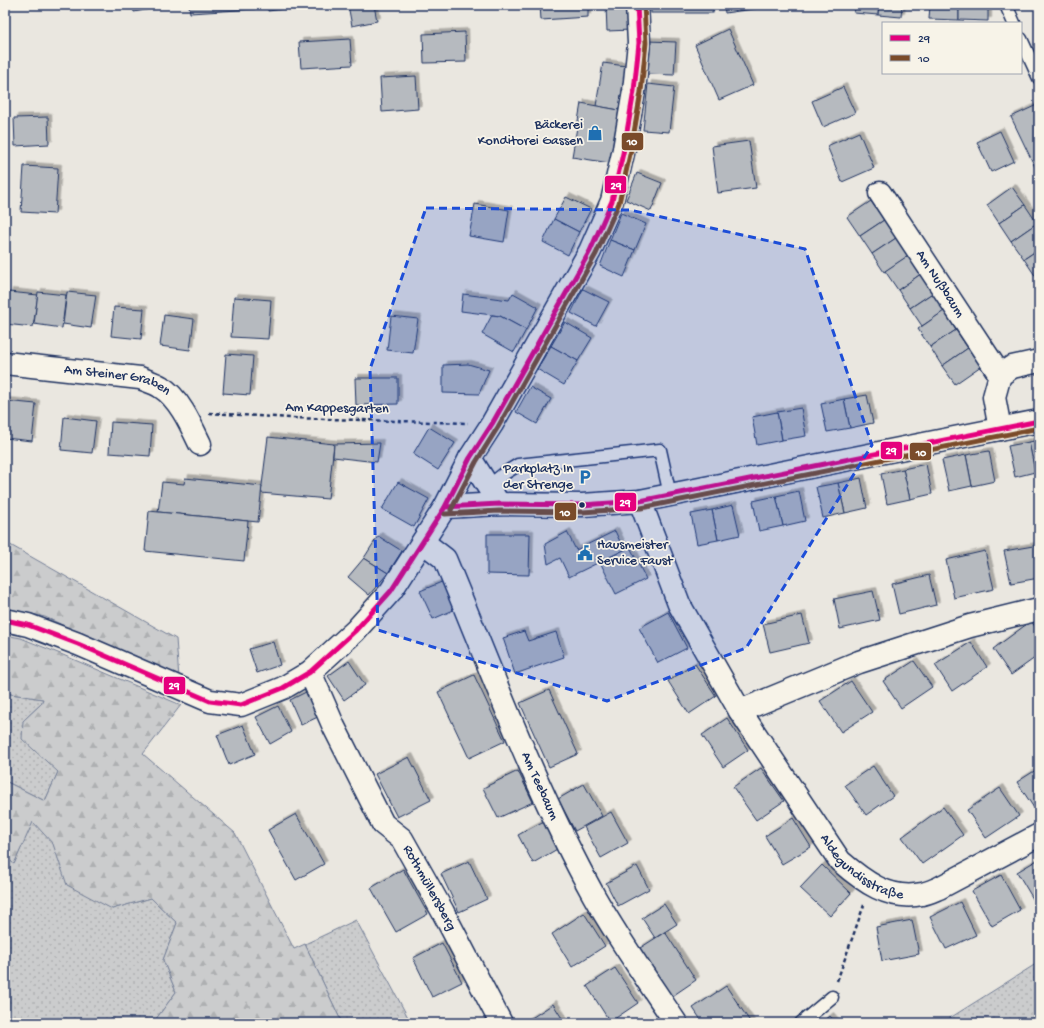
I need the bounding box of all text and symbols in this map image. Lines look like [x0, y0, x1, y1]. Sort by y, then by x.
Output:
legend [882, 22, 1022, 74]
text: 29 [918, 33, 930, 47]
text: 10 [917, 53, 930, 67]
place label: Bäckerei Konditorei Gassen [478, 117, 583, 150]
shop icon: Bäckerei Konditorei Gassen [586, 124, 604, 142]
line badge: 10 [621, 132, 644, 151]
text: 10 [626, 137, 638, 149]
line badge: 29 [604, 175, 627, 194]
text: 29 [611, 181, 622, 193]
street label: Am Nußbaum [912, 247, 968, 321]
street label: Am Steiner Graben [63, 361, 175, 400]
street label: Am Kappesgarten [285, 400, 389, 418]
line badge: 29 [880, 441, 903, 460]
line badge: 10 [909, 442, 932, 461]
text: 29 [886, 446, 897, 458]
text: 10 [915, 448, 927, 460]
place label: Parkplatz In der Strenge [502, 461, 574, 494]
parking icon: Parkplatz In der Strenge [576, 468, 594, 486]
line badge: 29 [614, 492, 637, 512]
text: 29 [620, 498, 631, 510]
unlabelled marker [577, 500, 587, 510]
line badge: 10 [554, 502, 577, 521]
text: 10 [559, 508, 571, 520]
place label: Hausmeister Service Faust [597, 537, 674, 570]
public building icon: Hausmeister Service Faust [576, 544, 594, 562]
line badge: 29 [163, 676, 186, 695]
text: 29 [169, 681, 180, 693]
street label: Am Teebaum [517, 749, 563, 823]
street label: Aldegundisstraße [816, 831, 905, 904]
street label: Rothmüllersberg [399, 842, 460, 934]

